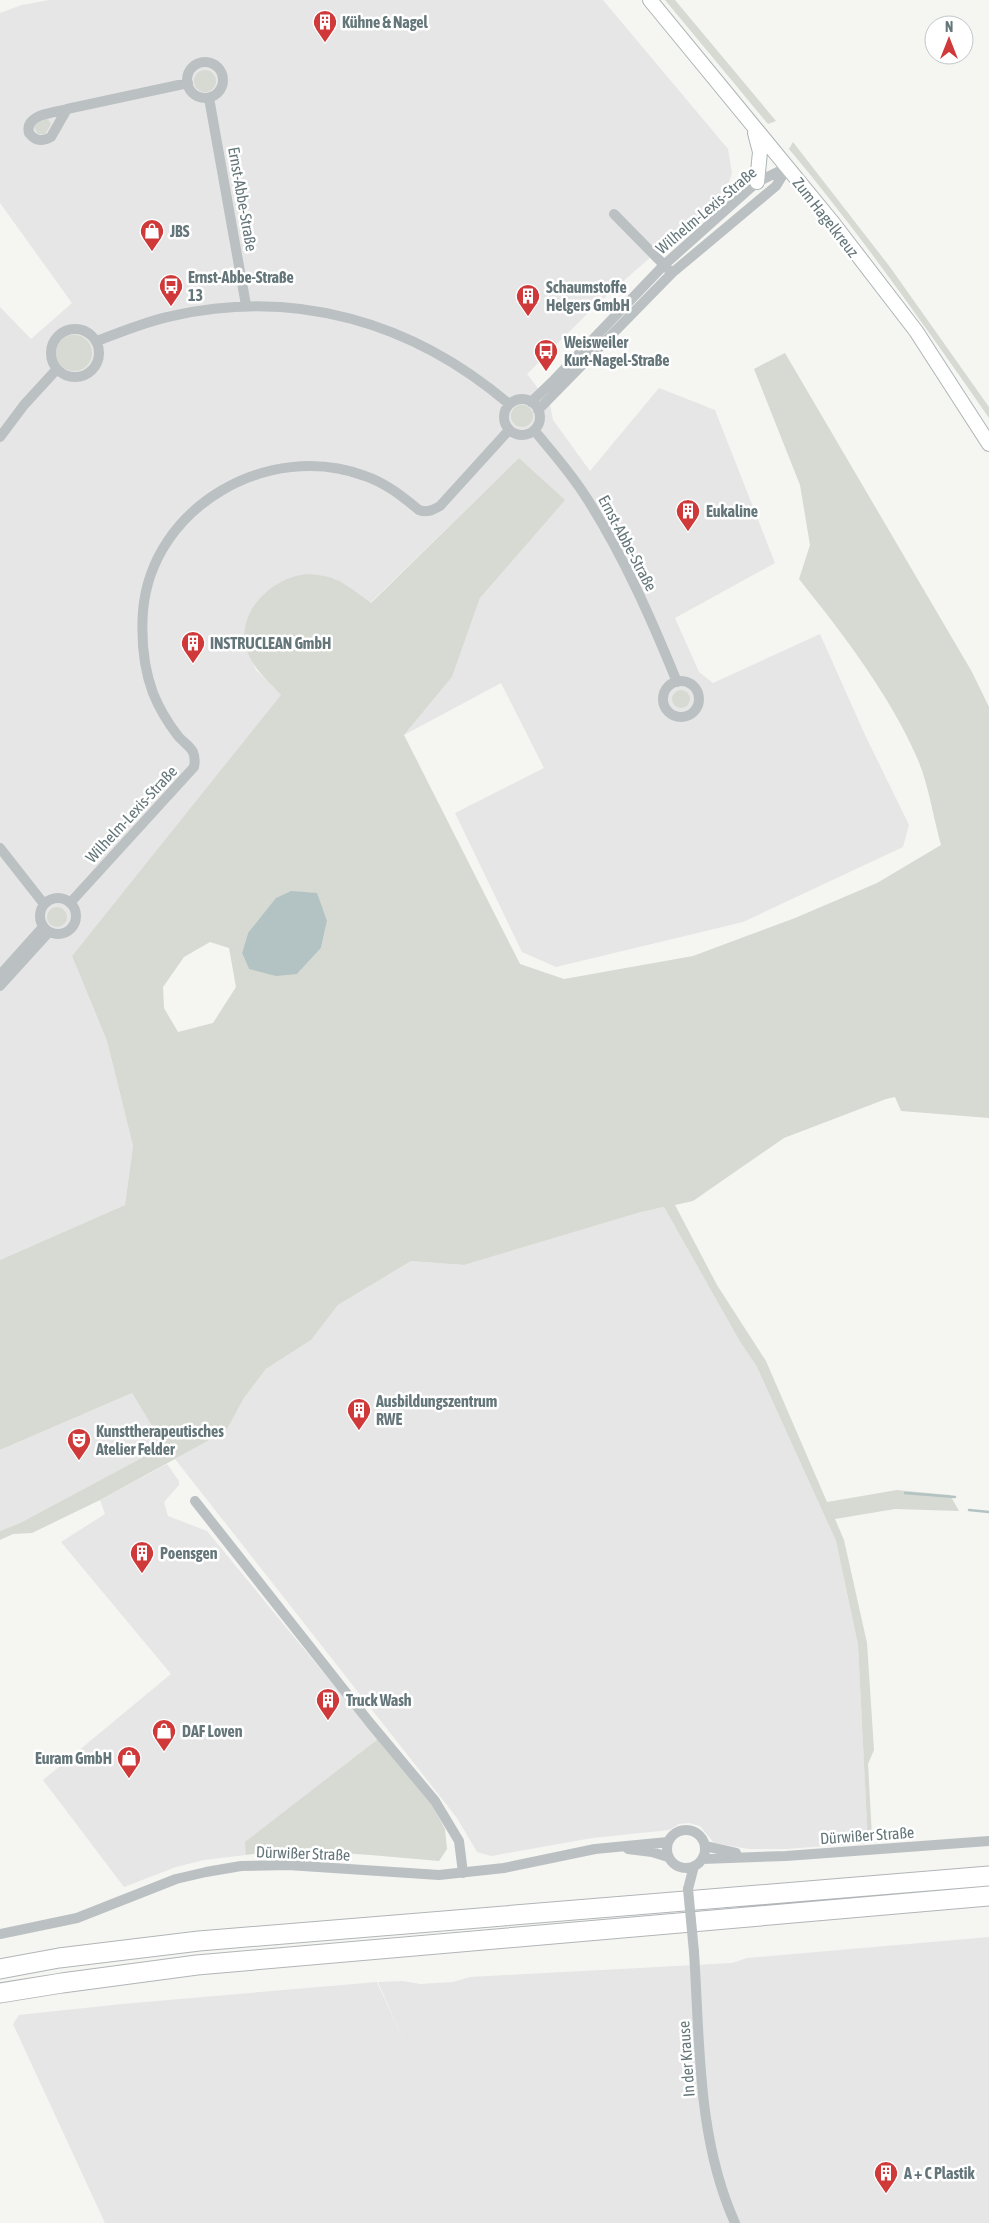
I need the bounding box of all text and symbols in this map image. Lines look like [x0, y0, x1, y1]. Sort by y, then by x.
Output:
building icon: Kühne & Nagel [312, 9, 338, 43]
place label: Kühne & Nagel [342, 13, 429, 31]
north arrow [924, 15, 974, 65]
text: N [945, 19, 953, 35]
street label: Ernst-Abbe-Straße [225, 145, 261, 253]
street label: Wilhelm-Lexis-Straße [652, 163, 760, 257]
street label: Zum Hagelkreuz [789, 174, 863, 261]
shop icon: JBS [139, 218, 165, 252]
place label: JBS [169, 222, 190, 240]
place label: Ernst-Abbe-Straße 13 [188, 268, 294, 304]
bus stop icon: Ernst-Abbe-Straße 13 [158, 273, 184, 307]
place label: Schaumstoffe Helgers GmbH [546, 278, 630, 314]
building icon: Schaumstoffe Helgers GmbH [515, 283, 541, 317]
place label: Weisweiler Kurt-Nagel-Straße [563, 333, 669, 369]
bus stop icon: Weisweiler Kurt-Nagel-Straße [533, 338, 559, 372]
street label: Ernst-Abbe-Straße [595, 492, 661, 594]
building icon: Eukaline [675, 498, 701, 532]
place label: Eukaline [706, 502, 758, 520]
building icon: INSTRUCLEAN GmbH [180, 630, 206, 664]
place label: INSTRUCLEAN GmbH [210, 634, 331, 652]
street label: Wilhelm-Lexis-Straße [82, 762, 180, 866]
place label: Ausbildungszentrum RWE [375, 1392, 497, 1428]
building icon: Ausbildungszentrum RWE [346, 1397, 372, 1431]
place label: Kunsttherapeutisches Atelier Felder [95, 1422, 224, 1458]
theatre icon: Kunsttherapeutisches Atelier Felder [66, 1427, 92, 1461]
building icon: Poensgen [129, 1540, 155, 1574]
place label: Poensgen [160, 1544, 218, 1562]
building icon: Truck Wash [315, 1687, 341, 1721]
place label: Truck Wash [346, 1691, 412, 1709]
shop icon: DAF Loven [151, 1718, 177, 1752]
place label: DAF Loven [182, 1722, 243, 1740]
shop icon: Euram GmbH [116, 1745, 142, 1779]
place label: Euram GmbH [35, 1749, 112, 1767]
street label: Dürwißer Straße [819, 1823, 915, 1847]
street label: Dürwißer Straße [256, 1842, 350, 1864]
street label: In der Krause [674, 2020, 698, 2098]
building icon: A + C Plastik [873, 2160, 899, 2194]
place label: A + C Plastik [903, 2164, 975, 2182]

